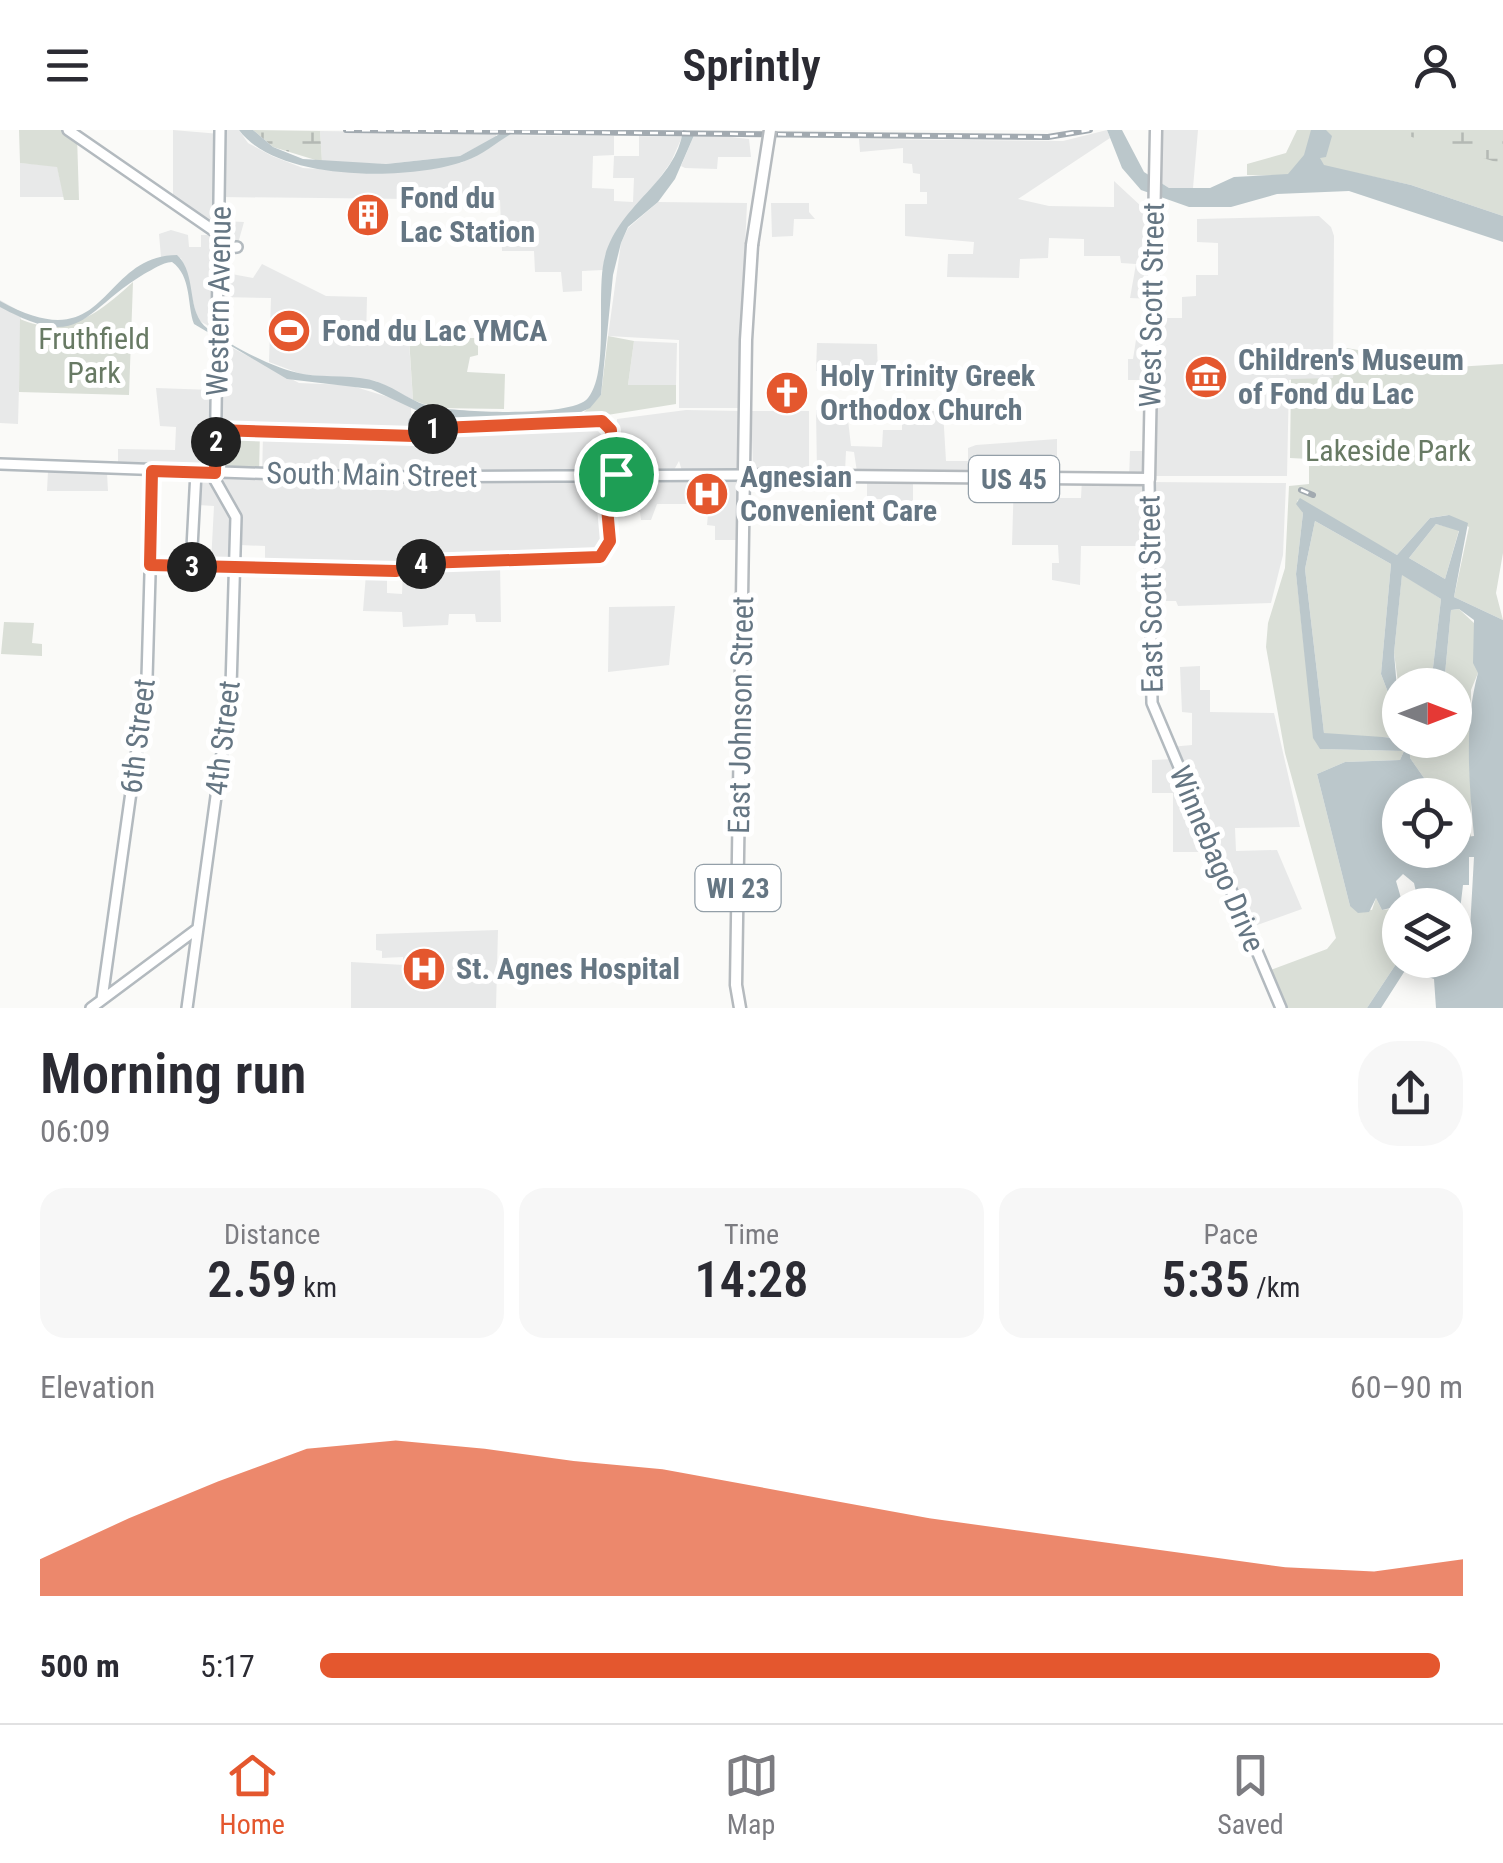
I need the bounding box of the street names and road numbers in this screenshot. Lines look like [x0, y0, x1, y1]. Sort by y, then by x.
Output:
street label: West Scott Street [1132, 202, 1171, 408]
street label: Western Avenue [199, 206, 238, 396]
street label: South Main Street [266, 455, 478, 494]
road number: US 45 [969, 456, 1059, 502]
street label: East Scott Street [1131, 495, 1170, 693]
street label: East Johnson Street [721, 596, 760, 834]
street label: 6th Street [113, 677, 162, 795]
street label: 4th Street [198, 679, 247, 797]
street label: Winnebago Drive [1163, 761, 1272, 957]
road number: WI 23 [696, 865, 780, 911]

